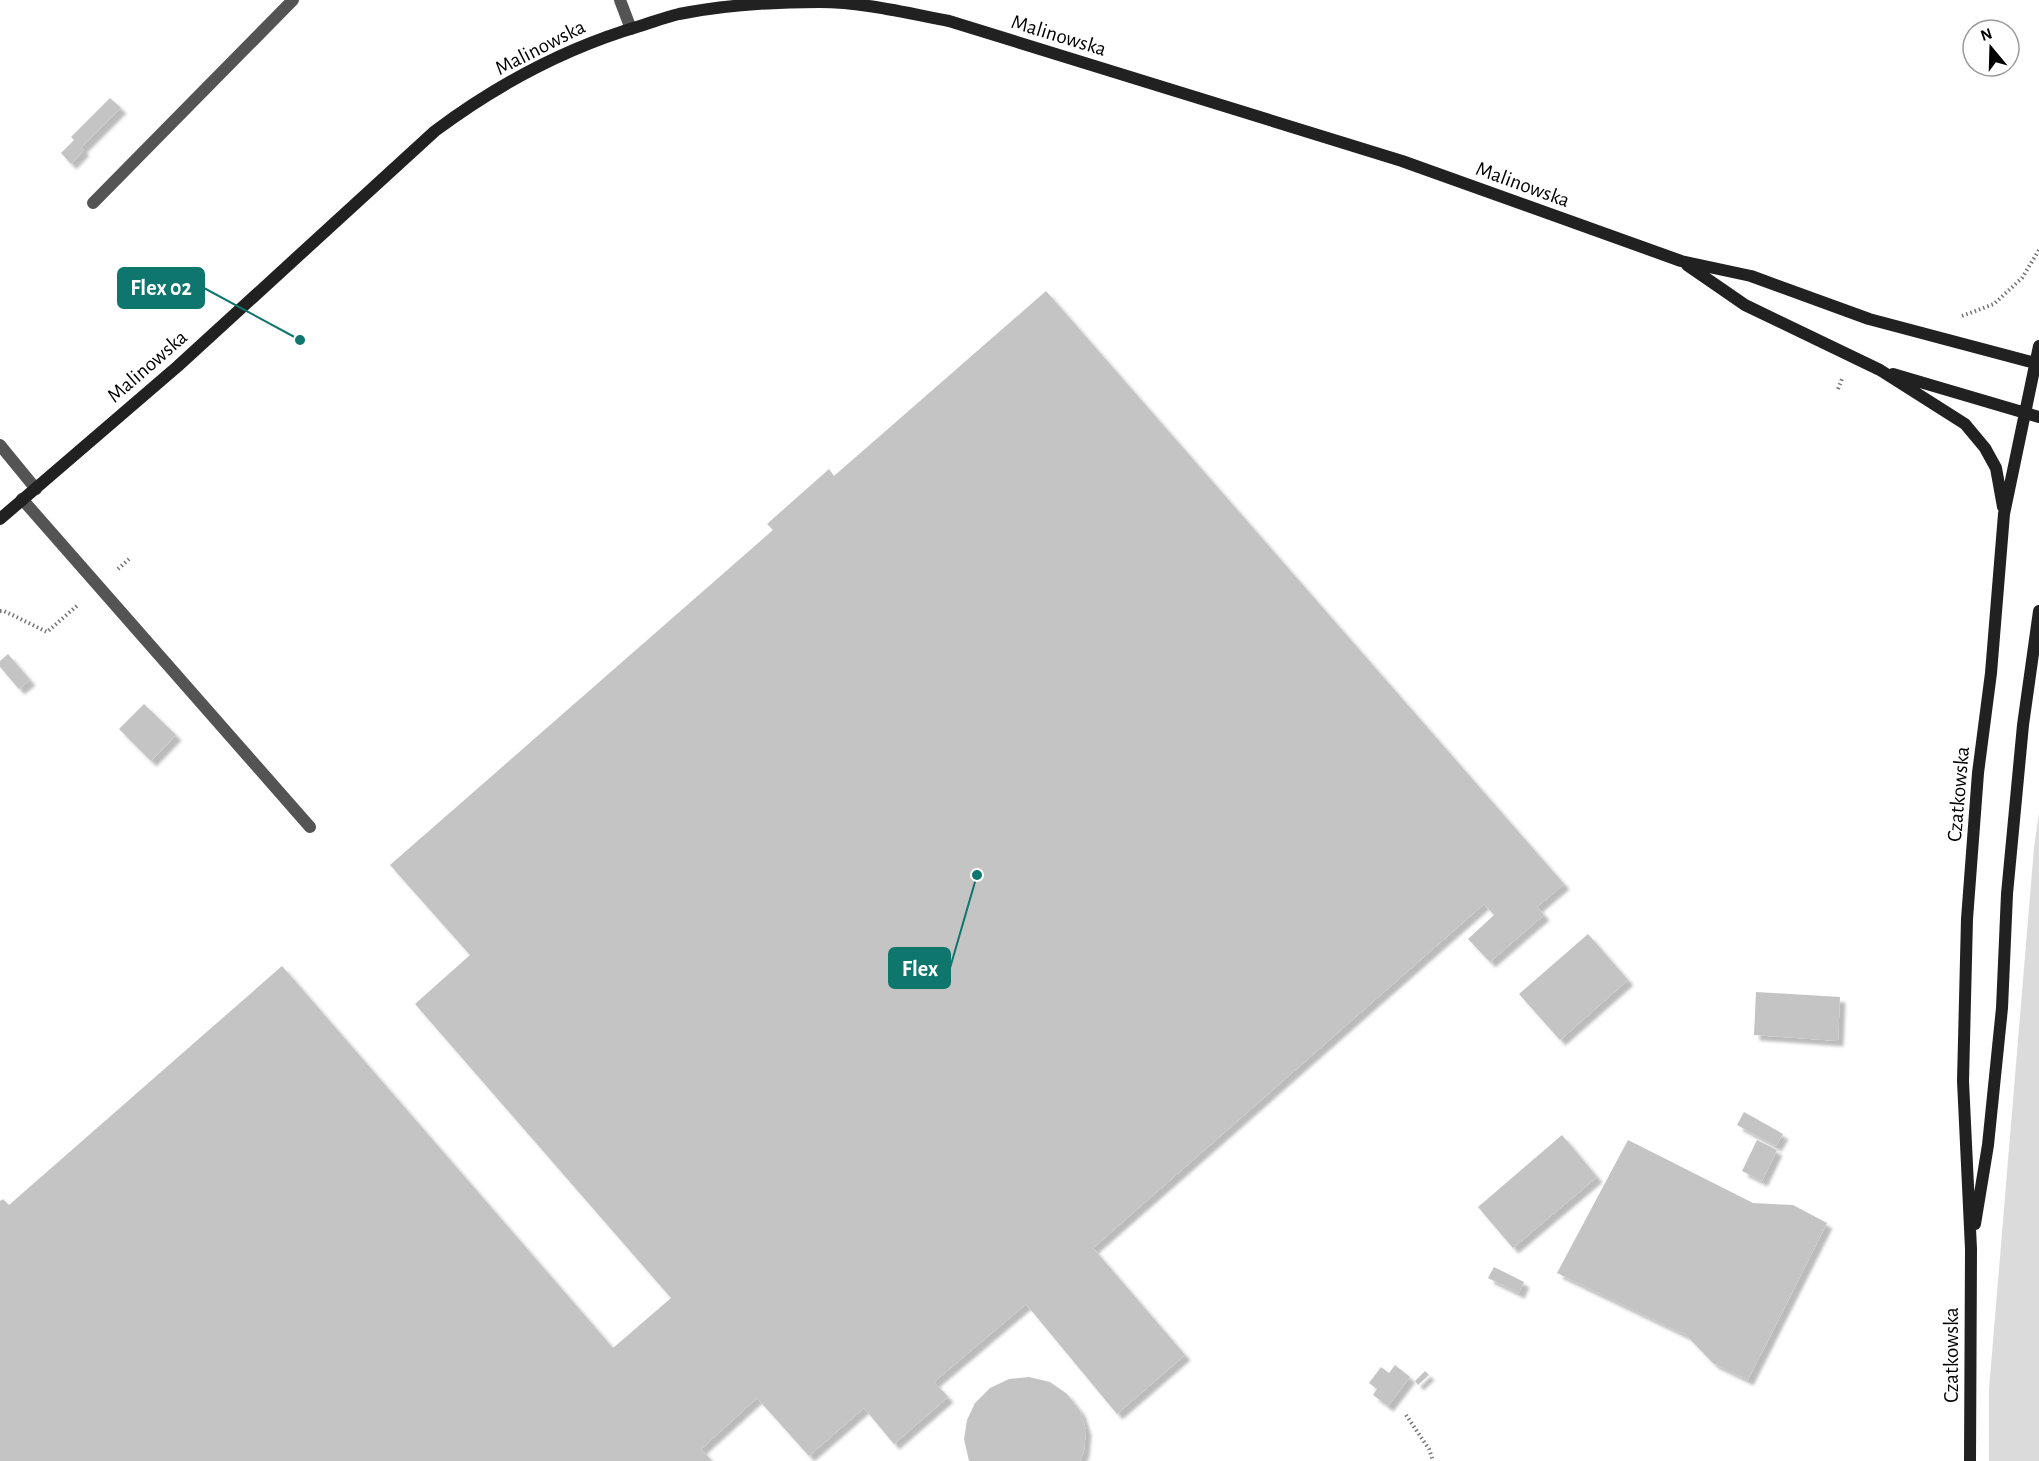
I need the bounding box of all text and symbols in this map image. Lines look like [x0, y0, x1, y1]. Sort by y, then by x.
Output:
street label: Malinowska [1009, 11, 1109, 60]
street label: Malinowska [492, 16, 589, 79]
north arrow [1961, 18, 2021, 78]
text: N [1979, 25, 1994, 44]
street label: Malinowska [1473, 158, 1573, 211]
callout: Flex 02 [118, 268, 204, 308]
text: Flex 02 [130, 277, 192, 299]
street label: Malinowska [103, 326, 191, 406]
street label: Czatkowska [1944, 745, 1973, 843]
callout: Flex [889, 948, 950, 988]
text: Flex [902, 958, 938, 980]
street label: Czatkowska [1941, 1307, 1962, 1403]

